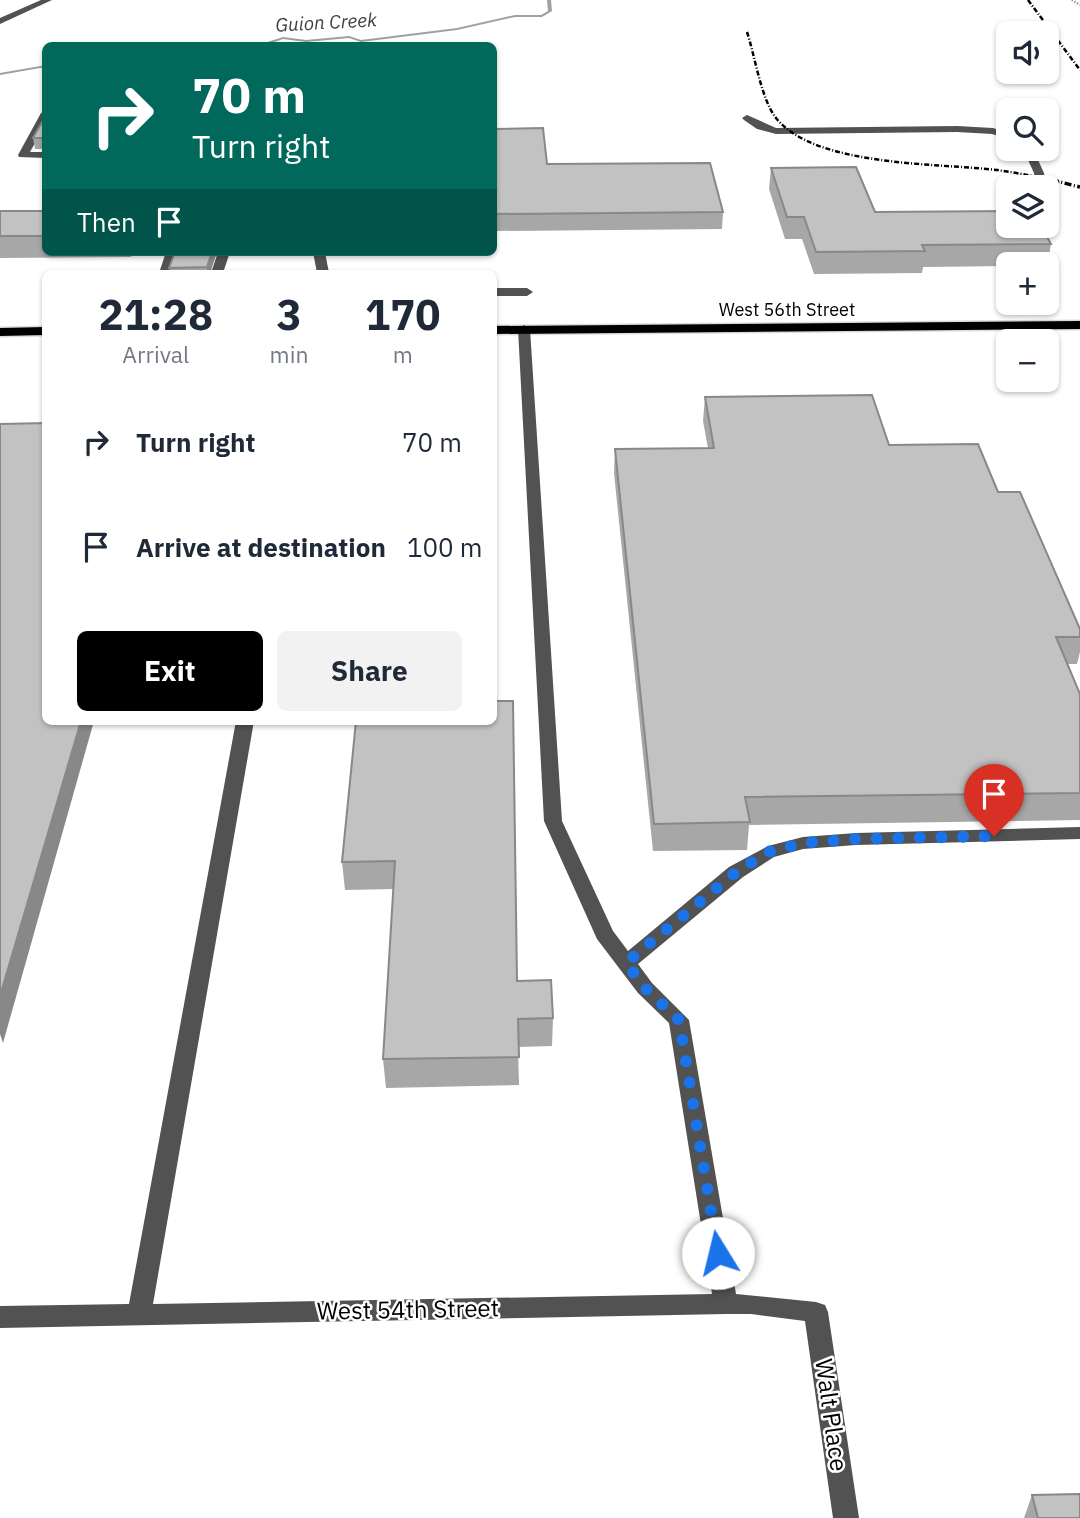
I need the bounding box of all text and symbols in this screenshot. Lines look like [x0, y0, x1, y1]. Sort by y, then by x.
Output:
water label: Guion Creek [275, 7, 378, 37]
map controls [996, 21, 1059, 392]
button: sound [996, 21, 1059, 84]
text: 70 m [192, 63, 306, 126]
icon: right [77, 70, 168, 161]
button: search [996, 98, 1059, 161]
text: Turn right [192, 125, 330, 167]
button: layers [996, 175, 1059, 238]
icon: arrive [150, 203, 188, 241]
text: Then [77, 205, 136, 239]
button: + [996, 252, 1059, 315]
text: 21:28 [98, 287, 213, 342]
text: 3 [276, 287, 302, 342]
text: 170 [365, 287, 441, 342]
street label: West 56th Street [719, 298, 855, 321]
button: − [996, 329, 1059, 392]
text: Arrival [122, 339, 189, 369]
text: min [270, 339, 308, 369]
text: m [393, 339, 413, 369]
icon: right [77, 423, 115, 461]
text: Turn right [136, 425, 255, 459]
text: 70 m [402, 425, 462, 459]
icon: arrive [77, 528, 115, 566]
text: Arrive at destination [136, 530, 386, 564]
text: 100 m [407, 530, 483, 564]
button: Exit [77, 631, 263, 711]
button: Share [277, 631, 462, 711]
pin [964, 764, 1024, 836]
icon: arrive [975, 775, 1013, 813]
position arrow [681, 1216, 755, 1290]
street label: West 54th Street [317, 1291, 499, 1327]
street label: Walt Place [808, 1356, 856, 1473]

